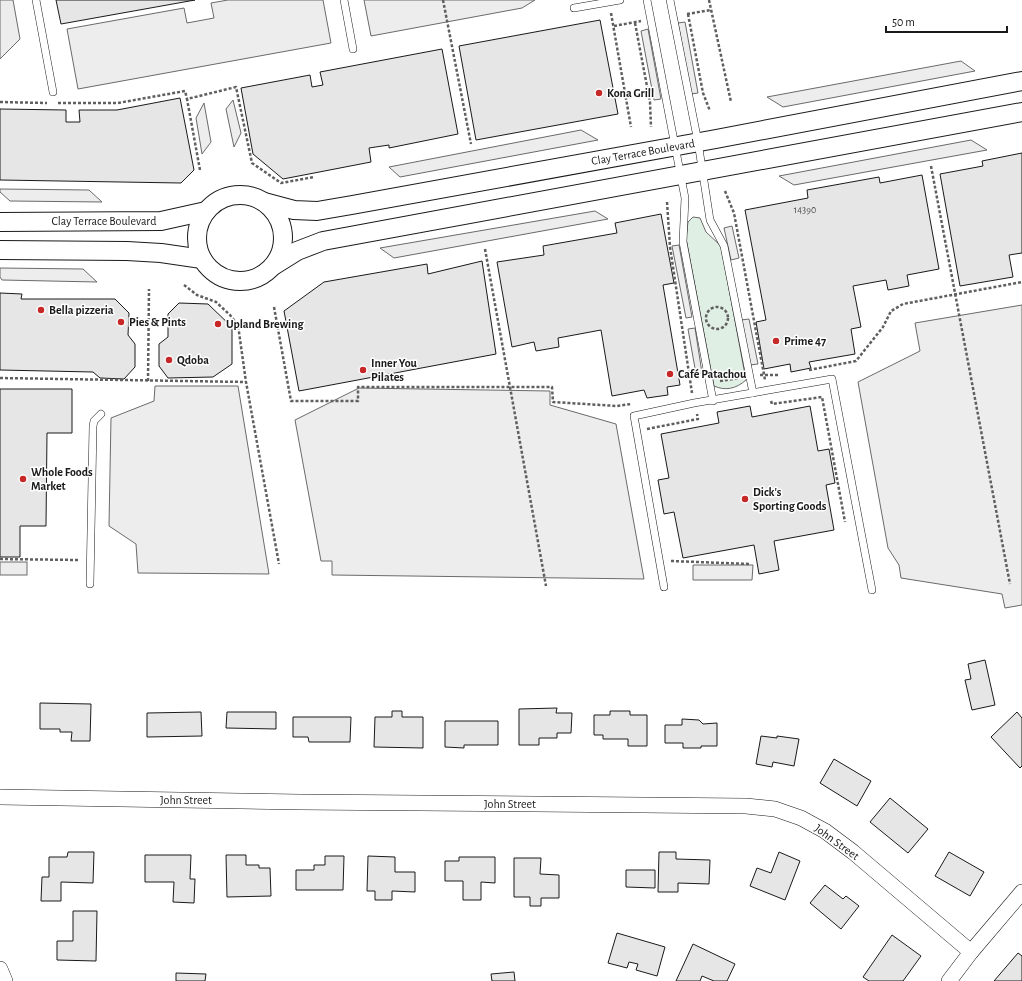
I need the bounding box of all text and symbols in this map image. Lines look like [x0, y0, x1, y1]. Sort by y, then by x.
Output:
scale bar [886, 8, 1007, 34]
text: 50 m [892, 16, 915, 28]
place label: Kona Grill [607, 87, 654, 99]
marker: Kona Grill [594, 88, 604, 98]
street label: Clay Terrace Boulevard [590, 137, 696, 168]
house number: 14390 [794, 205, 816, 215]
street label: Clay Terrace Boulevard [52, 215, 156, 228]
place label: Bella pizzeria [49, 304, 114, 316]
marker: Bella pizzeria [36, 305, 46, 315]
place label: Pies & Pints [129, 316, 186, 328]
marker: Pies & Pints [116, 317, 126, 327]
place label: Upland Brewing [226, 318, 305, 330]
marker: Upland Brewing [213, 319, 223, 329]
place label: Prime 47 [784, 335, 826, 347]
marker: Prime 47 [771, 336, 781, 346]
place label: Qdoba [177, 354, 209, 367]
marker: Qdoba [164, 355, 174, 365]
place label: Inner You Pilates [371, 357, 418, 383]
marker: Inner You Pilates [358, 365, 368, 375]
place label: Café Patachou [678, 368, 747, 380]
marker: Café Patachou [665, 369, 675, 379]
place label: Whole Foods Market [31, 466, 93, 492]
marker: Whole Foods Market [18, 474, 28, 484]
place label: Dick's Sporting Goods [753, 486, 827, 512]
marker: Dick's Sporting Goods [740, 494, 750, 504]
street label: John Street [160, 794, 212, 806]
street label: John Street [484, 798, 536, 810]
street label: John Street [812, 822, 862, 862]

